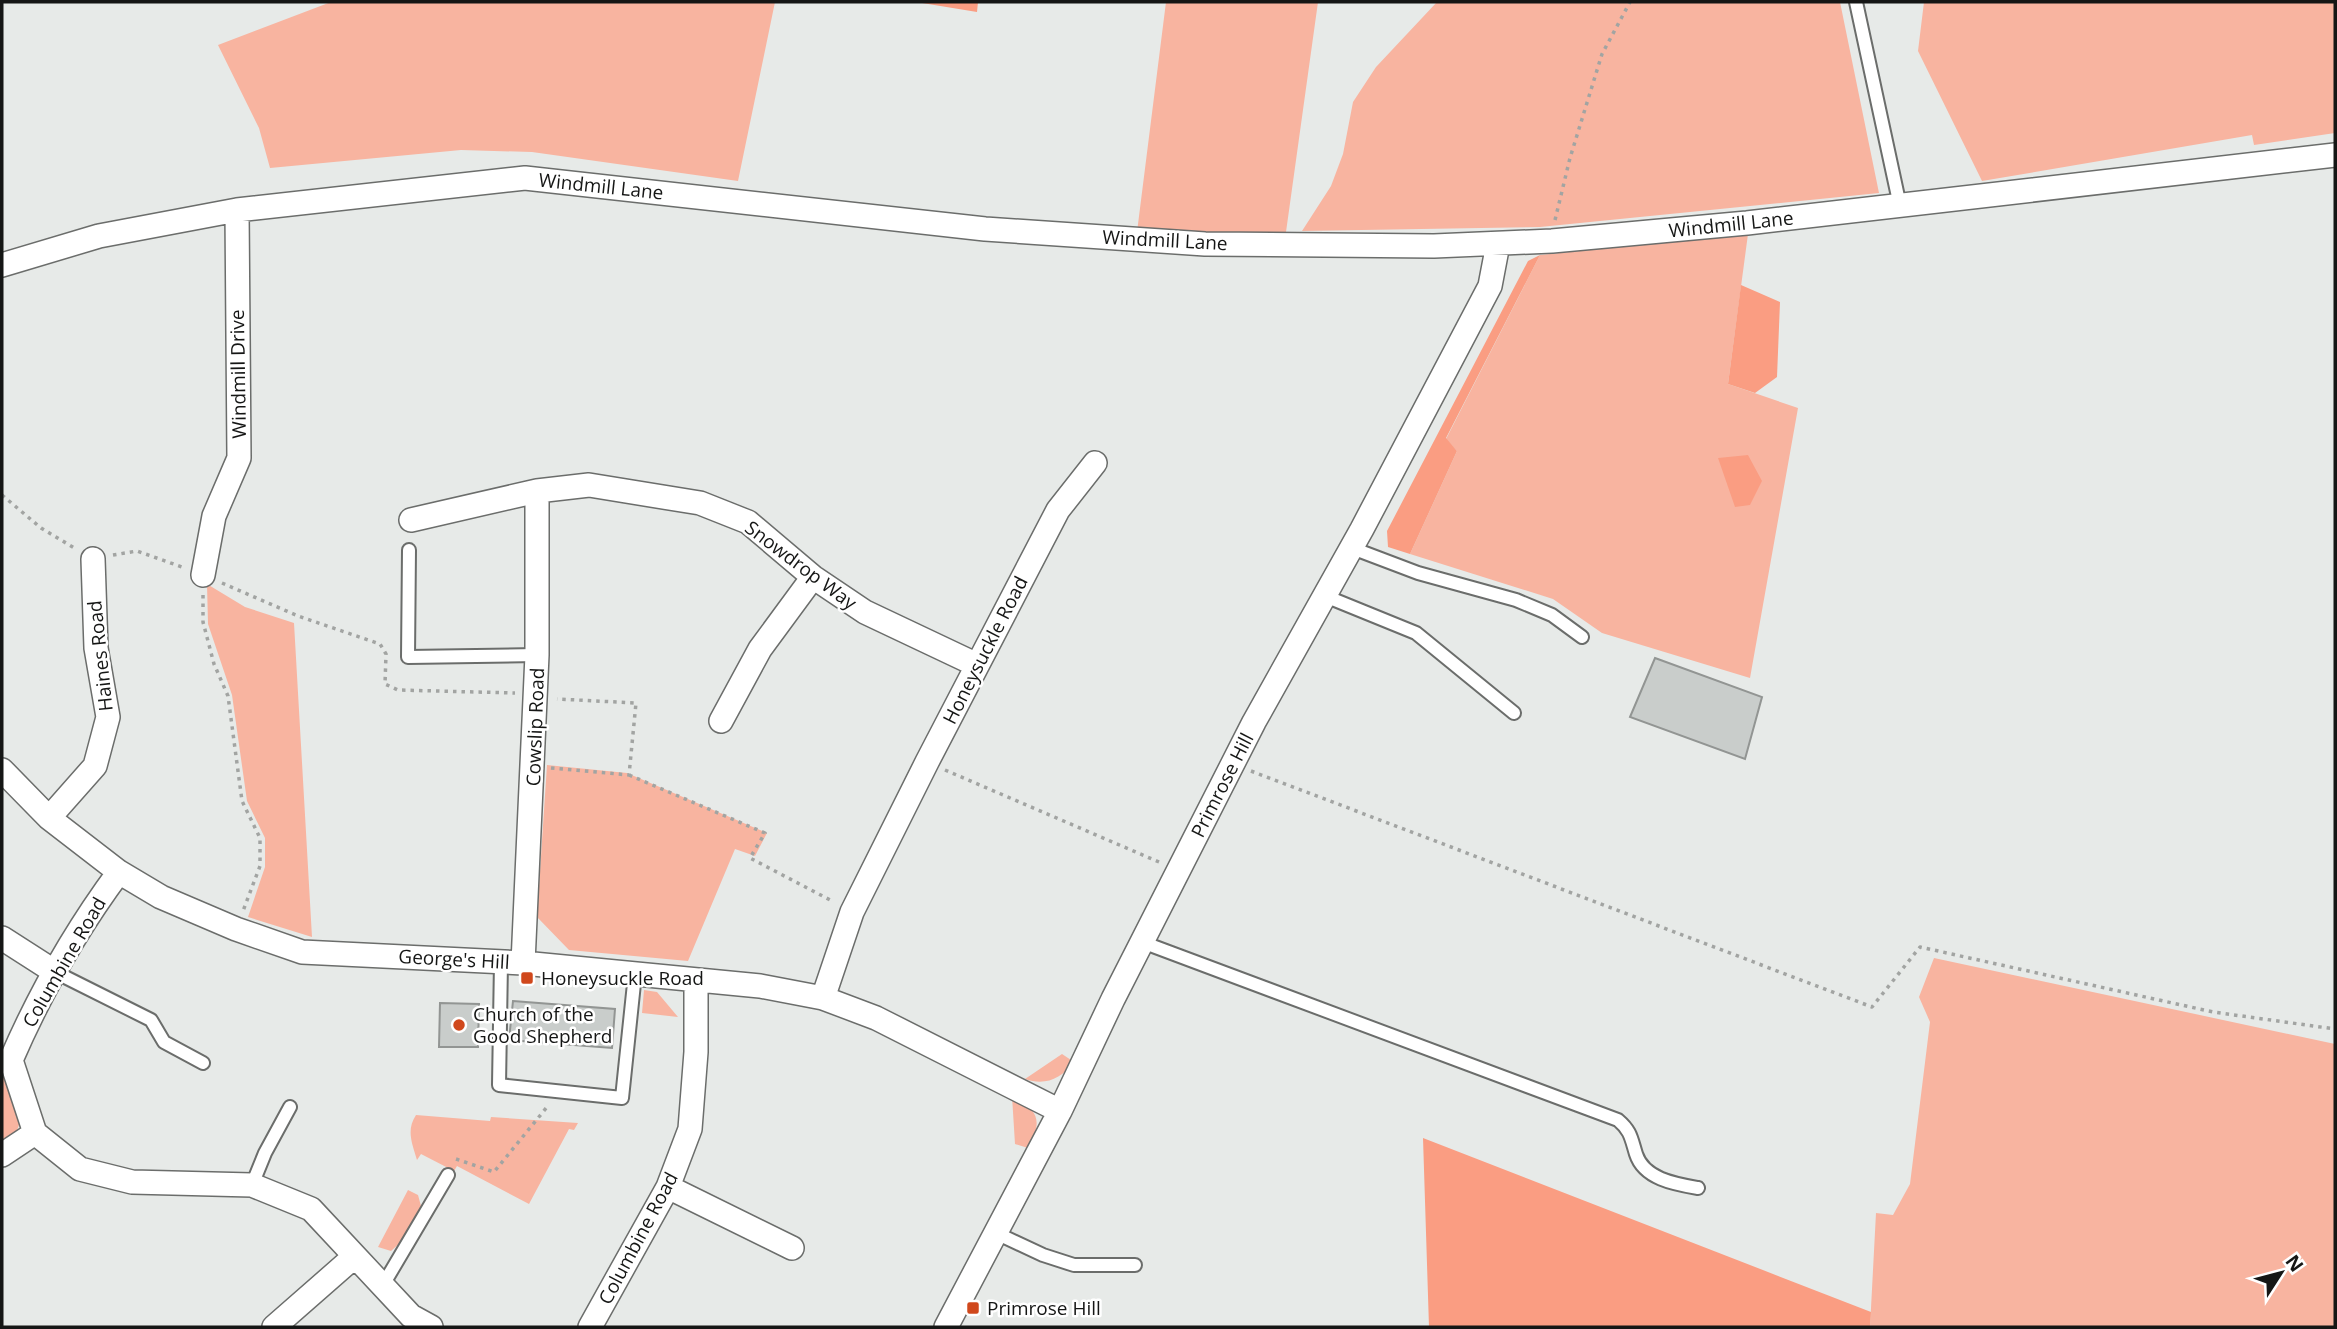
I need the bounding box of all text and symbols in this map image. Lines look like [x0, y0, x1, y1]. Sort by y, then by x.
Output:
street label: Windmill Lane [537, 167, 665, 205]
street label: Windmill Lane [1667, 205, 1795, 243]
street label: Windmill Lane [1102, 224, 1228, 256]
street label: Windmill Drive [224, 309, 252, 439]
street label: Snowdrop Way [740, 515, 862, 616]
street label: Honeysuckle Road [936, 572, 1034, 728]
street label: Haines Road [81, 599, 119, 713]
street label: Cowslip Road [520, 667, 550, 787]
street label: Primrose Hill [1185, 728, 1259, 842]
street label: Columbine Road [16, 892, 112, 1032]
street label: George's Hill [398, 943, 510, 975]
place label: Honeysuckle Road [541, 965, 704, 991]
marker: Honeysuckle Road [519, 970, 535, 986]
place label: Church of the Good Shepherd [473, 1001, 612, 1049]
marker: Church of the Good Shepherd [451, 1017, 467, 1033]
street label: Columbine Road [592, 1167, 684, 1309]
north arrow [2246, 1238, 2316, 1308]
text: N [2280, 1249, 2310, 1277]
place label: Primrose Hill [987, 1295, 1101, 1321]
marker: Primrose Hill [965, 1300, 981, 1316]

